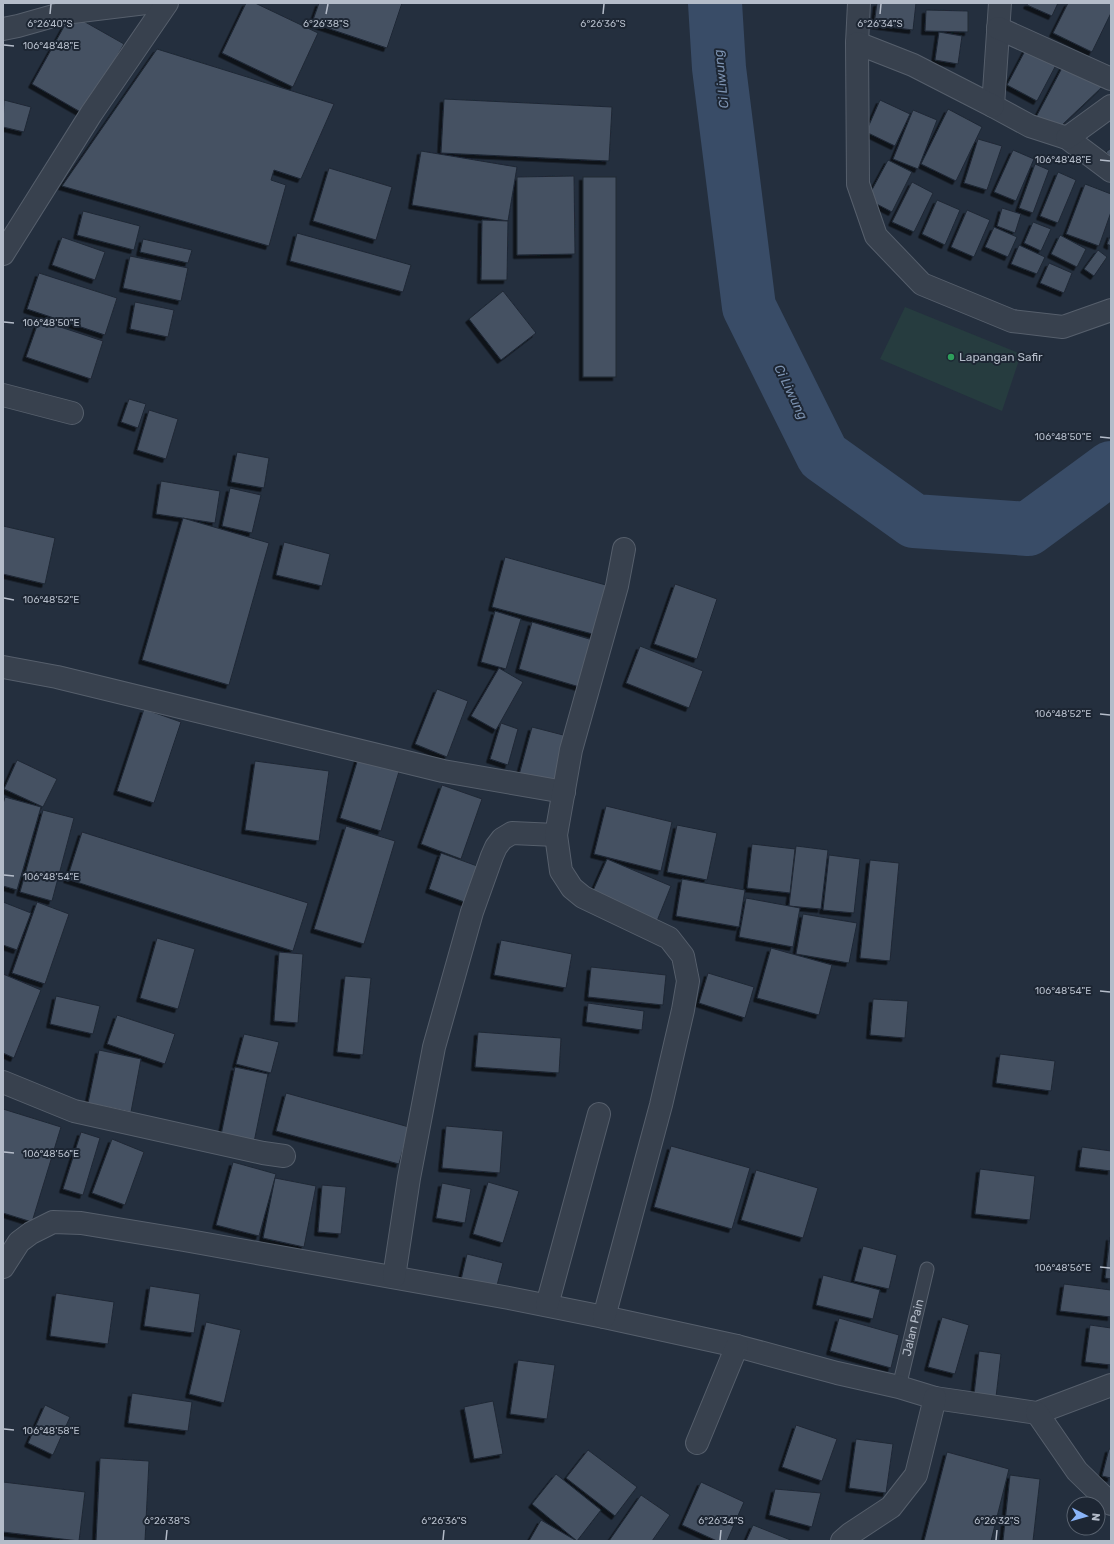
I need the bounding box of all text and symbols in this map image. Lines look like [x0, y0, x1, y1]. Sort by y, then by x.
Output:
text: 6°26'40"S [27, 18, 73, 30]
text: 6°26'38"S [303, 18, 349, 30]
text: 6°26'36"S [580, 18, 626, 30]
text: 6°26'34"S [857, 18, 903, 30]
text: 106°48'48"E [23, 40, 79, 52]
water label: Ci Liwung [710, 48, 733, 109]
text: 106°48'48"E [1035, 154, 1091, 166]
text: 106°48'50"E [23, 317, 79, 329]
place label: Lapangan Safir [959, 350, 1043, 364]
marker: Lapangan Safir [946, 352, 956, 362]
water label: Ci Liwung [770, 362, 811, 423]
text: 106°48'50"E [1035, 431, 1091, 443]
text: 106°48'52"E [23, 594, 79, 606]
text: 106°48'52"E [1035, 708, 1091, 720]
text: 106°48'54"E [23, 871, 79, 883]
text: 106°48'54"E [1035, 985, 1091, 997]
text: 106°48'56"E [23, 1148, 79, 1160]
text: 106°48'56"E [1035, 1262, 1091, 1274]
street label: Jalan Pain [900, 1298, 927, 1358]
text: 106°48'58"E [23, 1425, 79, 1437]
north arrow [1066, 1496, 1106, 1536]
text: N [1089, 1512, 1102, 1522]
text: 6°26'38"S [144, 1515, 190, 1527]
text: 6°26'36"S [421, 1515, 467, 1527]
text: 6°26'34"S [698, 1515, 744, 1527]
text: 6°26'32"S [974, 1515, 1020, 1527]

